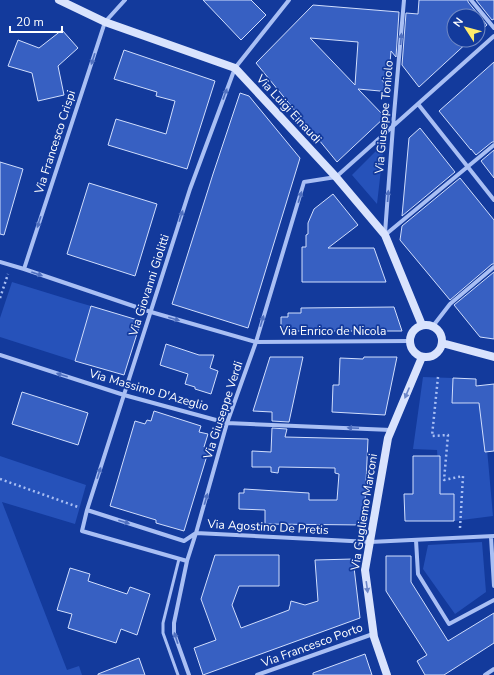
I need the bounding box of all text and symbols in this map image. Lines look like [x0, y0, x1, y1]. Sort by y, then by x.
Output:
scale bar [10, 8, 62, 34]
north arrow [446, 8, 486, 48]
text: 20 m [16, 14, 44, 30]
text: N [450, 15, 467, 30]
one-way arrow [397, 33, 404, 45]
one-way arrow [90, 53, 96, 65]
street label: Via Giuseppe Toniolo [371, 59, 397, 175]
street label: Via Luigi Einaudi [252, 70, 325, 147]
one-way arrow [223, 87, 229, 99]
street label: Via Francesco Crispi [30, 88, 79, 197]
one-way arrow [384, 190, 391, 202]
one-way arrow [297, 191, 303, 203]
one-way arrow [179, 210, 185, 222]
one-way arrow [36, 216, 42, 228]
street label: Via Giovanni Giolitti [125, 232, 173, 339]
one-way arrow [32, 271, 44, 277]
one-way arrow [259, 315, 265, 327]
one-way arrow [168, 316, 180, 322]
street label: Via Enrico de Nicola [279, 323, 386, 339]
street label: Via Giuseppe Verdi [199, 359, 246, 462]
street label: Via Massimo D'Azeglio [86, 365, 211, 415]
one-way arrow [56, 372, 68, 378]
one-way arrow [404, 387, 410, 398]
one-way arrow [346, 425, 359, 431]
street label: Via Gugliemo Marconi [347, 452, 381, 573]
one-way arrow [96, 467, 102, 479]
one-way arrow [203, 493, 209, 505]
street label: Via Agostino De Pretis [206, 516, 329, 538]
one-way arrow [119, 519, 131, 525]
one-way arrow [364, 581, 370, 593]
street label: Via Francesco Porto [258, 619, 365, 671]
one-way arrow [173, 632, 179, 644]

